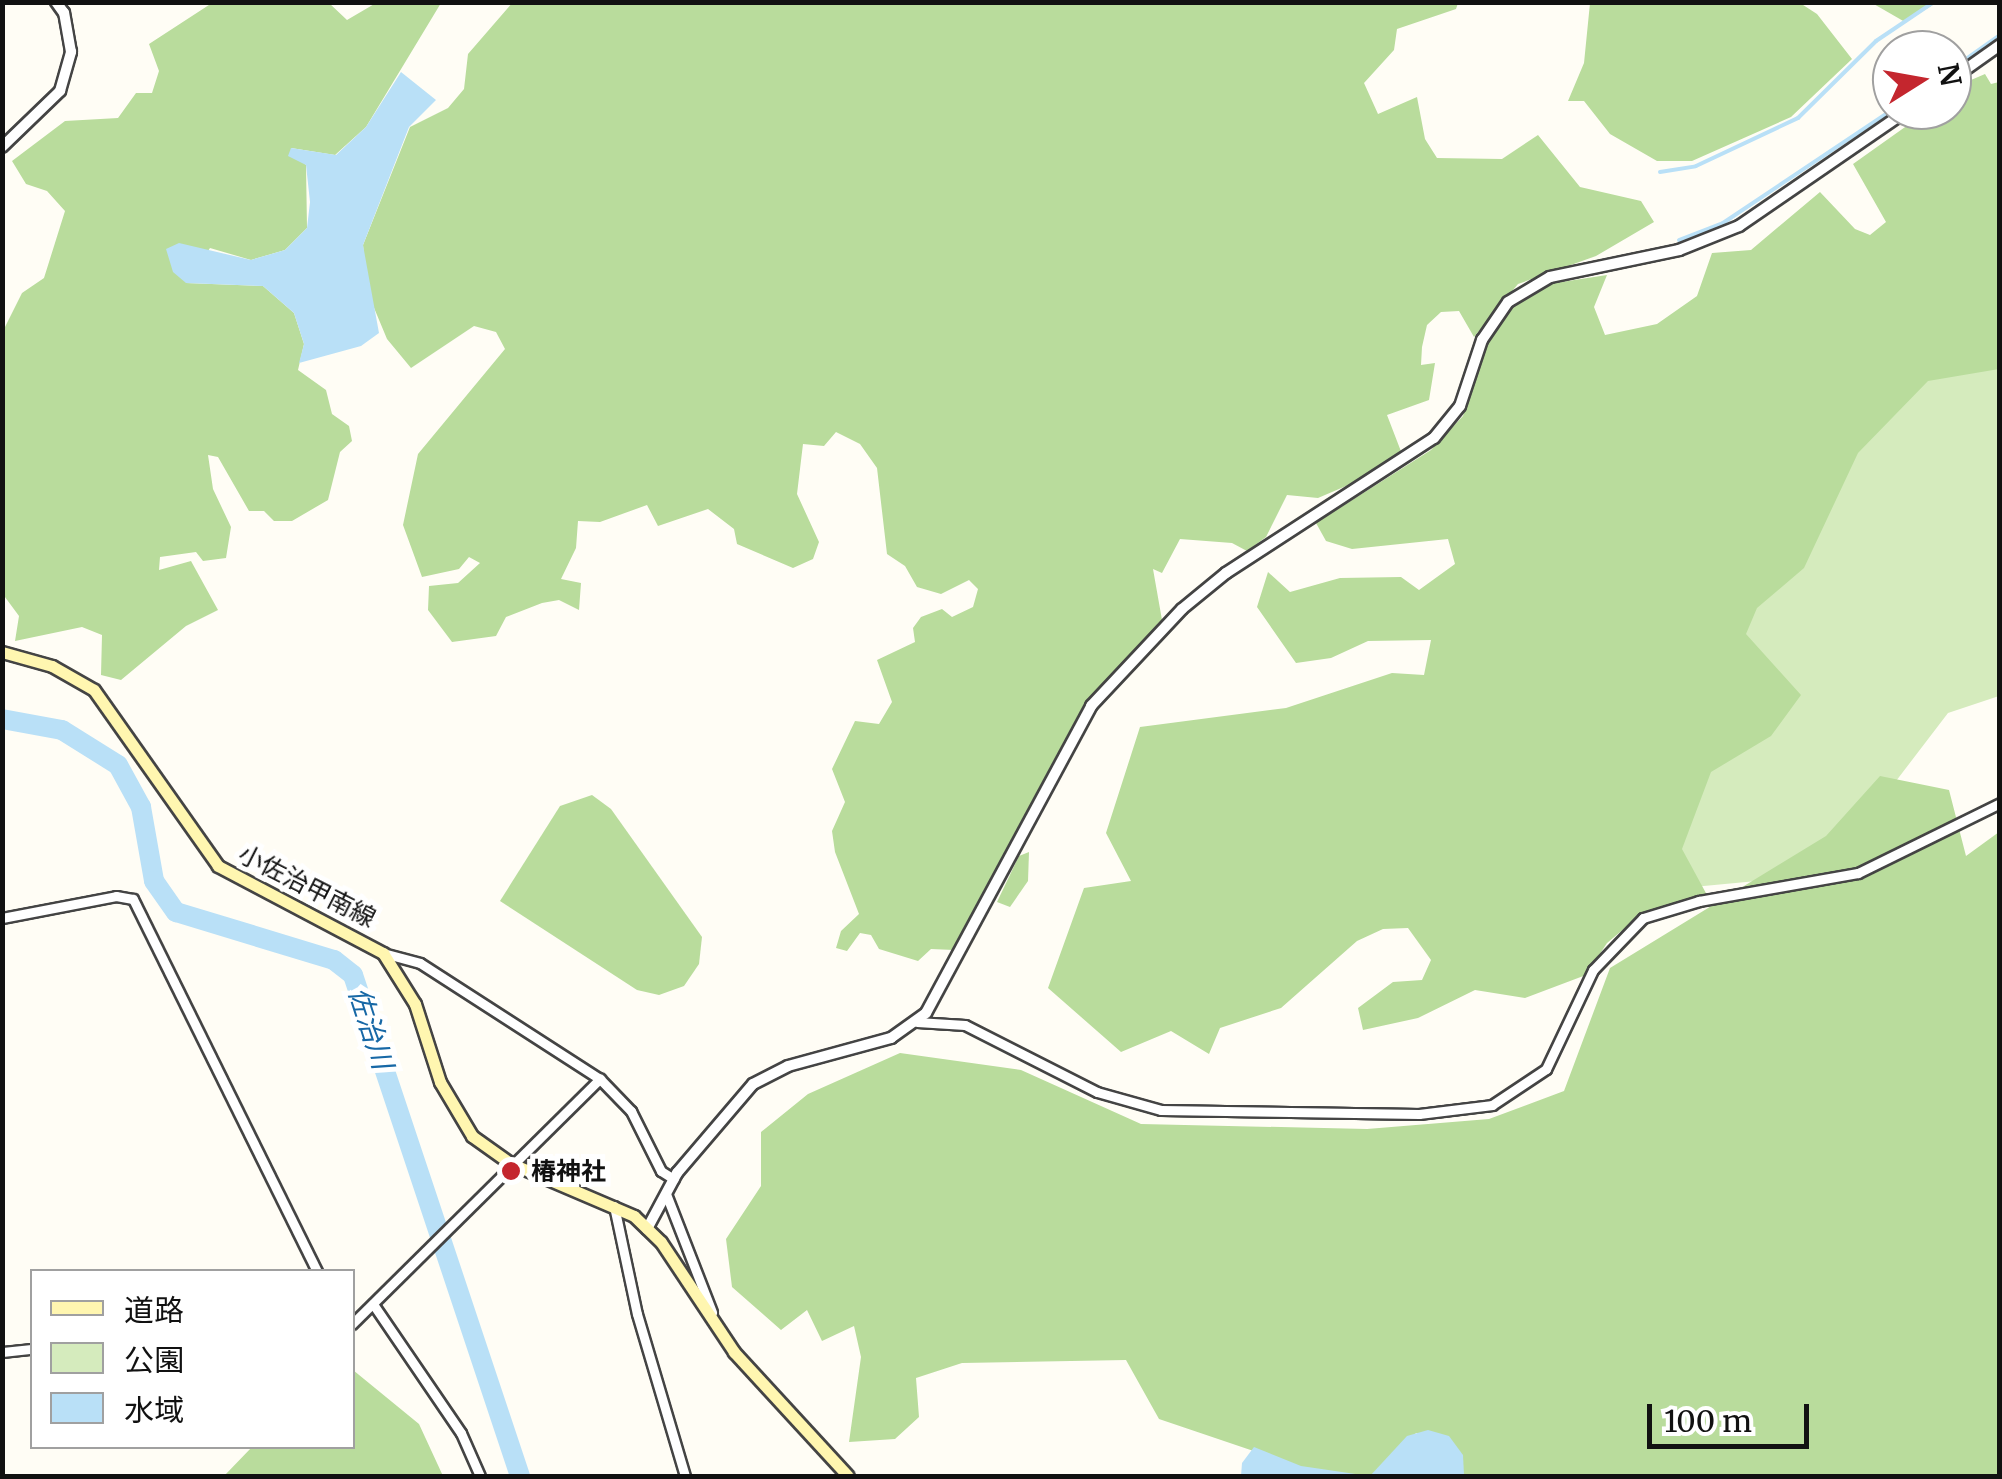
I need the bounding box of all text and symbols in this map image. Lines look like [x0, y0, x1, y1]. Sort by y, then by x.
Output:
north arrow [1872, 30, 1972, 130]
text: N [1930, 60, 1969, 89]
street label: 小佐治甲南線 [233, 839, 381, 933]
water label: 佐治川 [342, 983, 400, 1073]
place label: 椿神社 [531, 1156, 606, 1186]
marker: 椿神社 [500, 1160, 522, 1182]
legend [30, 1269, 355, 1449]
text: 道路 [124, 1291, 184, 1329]
text: 公園 [124, 1341, 184, 1379]
scale bar [1652, 1384, 1814, 1446]
text: 水域 [124, 1391, 184, 1429]
text: 100 m [1664, 1402, 1752, 1440]

